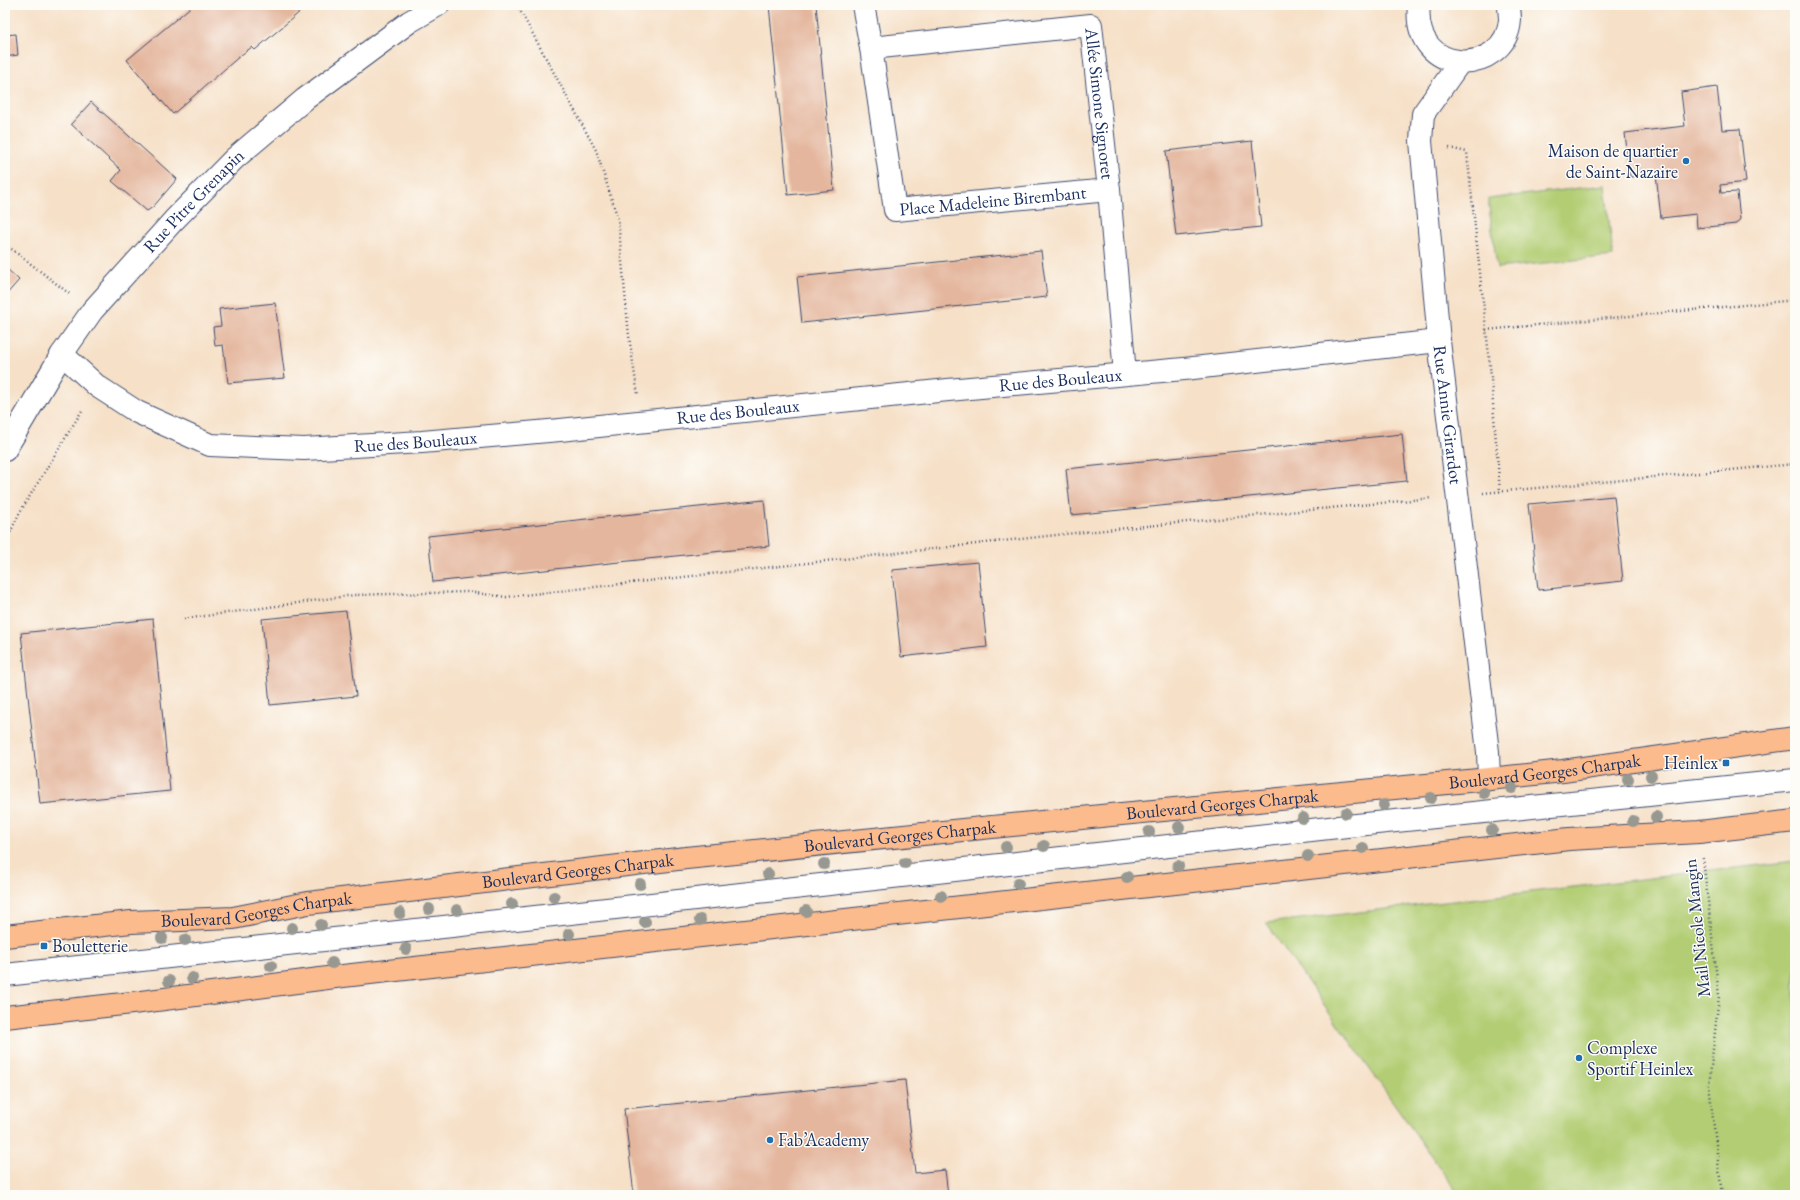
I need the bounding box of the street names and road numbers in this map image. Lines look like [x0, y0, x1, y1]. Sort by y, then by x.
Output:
street label: Allée Simone Signoret [1080, 26, 1120, 181]
street label: Rue Pitre Grenapin [138, 143, 249, 257]
street label: Place Madeleine Birembant [898, 180, 1088, 221]
street label: Rue Annie Girardot [1429, 344, 1468, 486]
street label: Rue des Bouleaux [998, 363, 1123, 396]
street label: Rue des Bouleaux [675, 393, 801, 429]
street label: Rue des Bouleaux [353, 425, 478, 457]
street label: Boulevard Georges Charpak [1448, 748, 1642, 794]
street label: Boulevard Georges Charpak [1125, 783, 1320, 824]
street label: Boulevard Georges Charpak [803, 815, 998, 857]
street label: Boulevard Georges Charpak [481, 847, 675, 893]
street label: Mail Nicole Mangin [1678, 857, 1715, 998]
street label: Boulevard Georges Charpak [160, 886, 354, 932]

